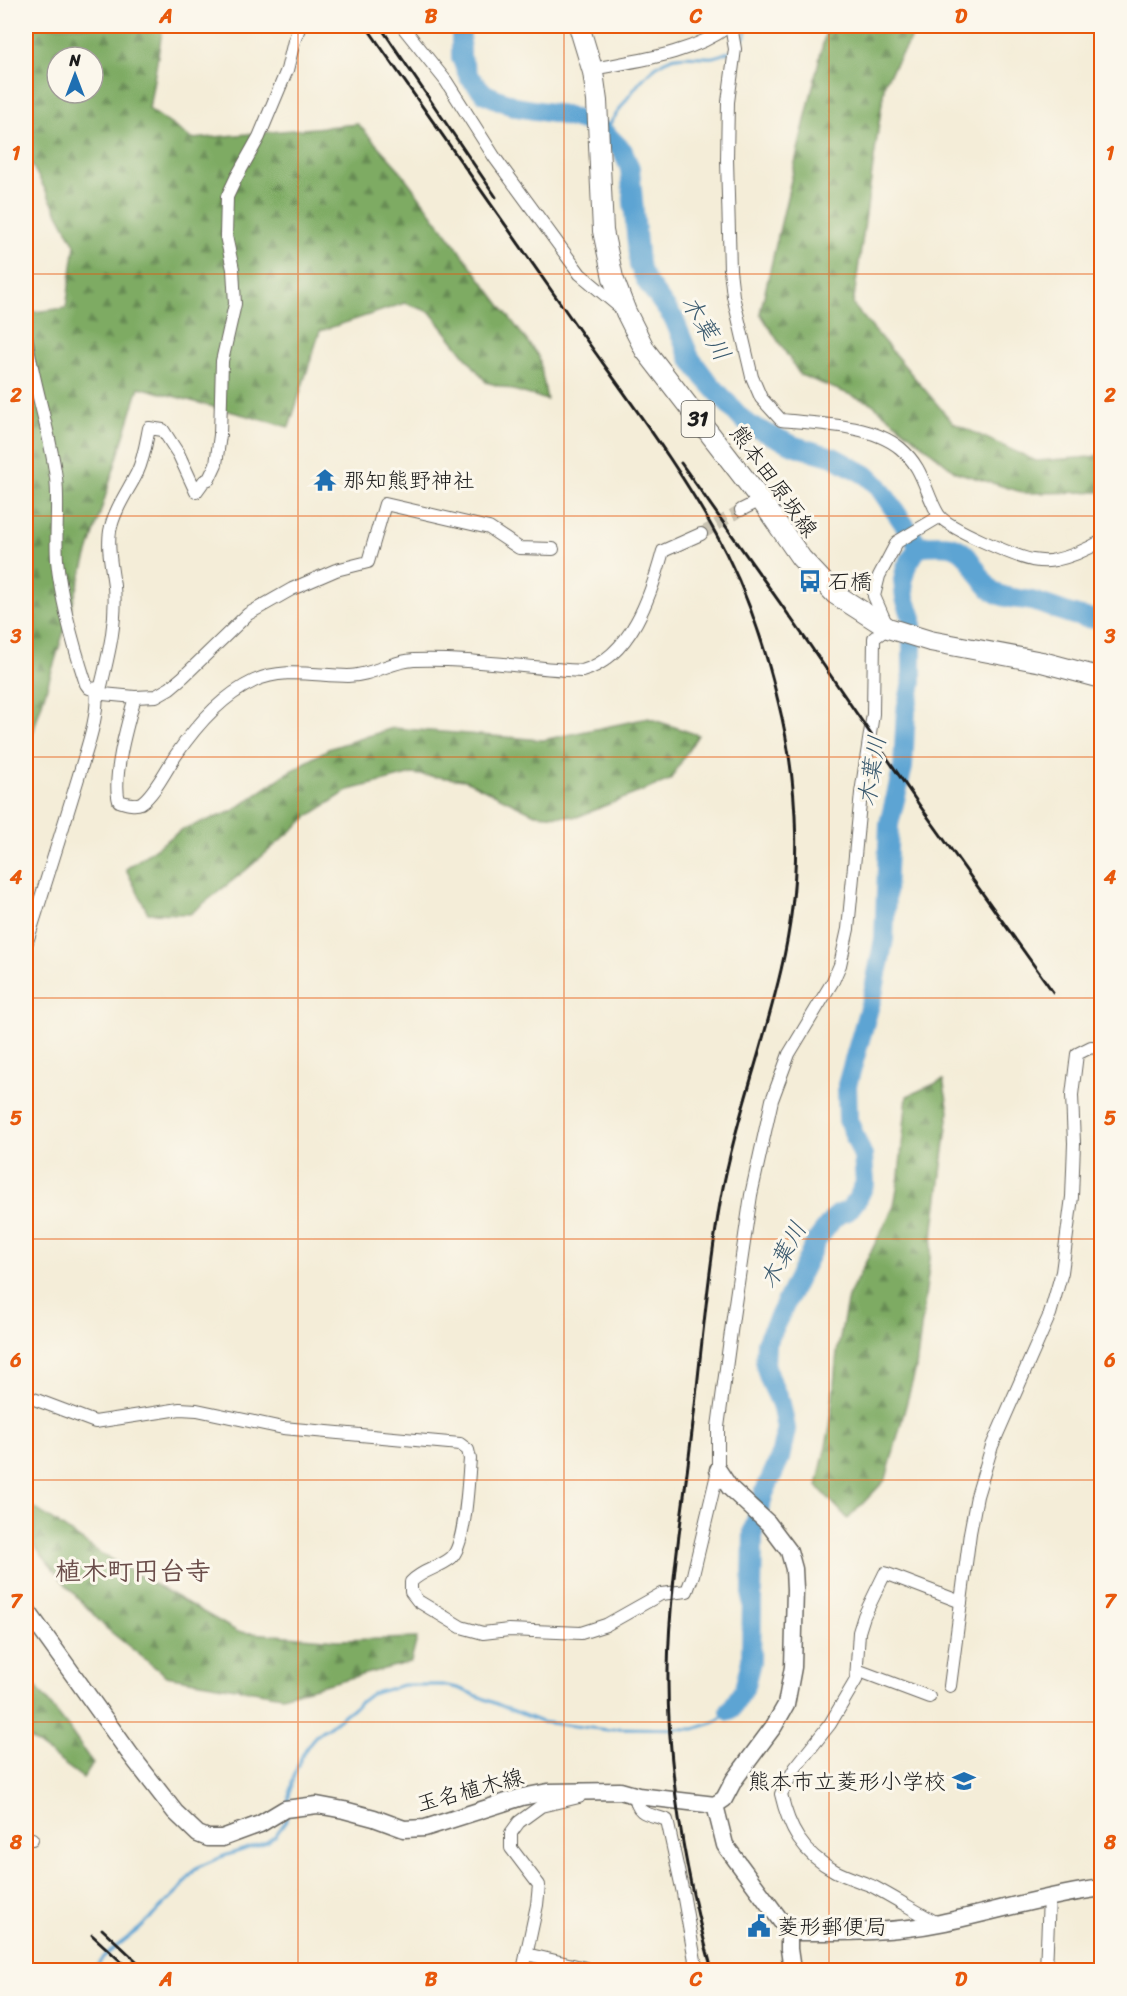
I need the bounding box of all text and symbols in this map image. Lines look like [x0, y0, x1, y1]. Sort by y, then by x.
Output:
text: A [158, 0, 173, 34]
text: B [425, 0, 438, 34]
text: C [689, 0, 703, 34]
text: D [955, 0, 968, 34]
north arrow [45, 45, 105, 105]
text: N [68, 46, 81, 75]
text: 1 [12, 136, 21, 171]
text: 1 [1106, 136, 1115, 171]
water label: 木葉川 [669, 286, 743, 370]
text: 2 [9, 378, 22, 413]
text: 2 [1103, 378, 1116, 413]
road number: 31 [682, 401, 714, 437]
street label: 熊本田原坂線 [719, 416, 829, 546]
place label: 那知熊野神社 [343, 461, 475, 500]
temple icon: 那知熊野神社 [312, 467, 338, 493]
place label: 石橋 [828, 562, 872, 601]
bus stop icon: 石橋 [797, 568, 823, 594]
text: 3 [10, 619, 22, 654]
text: 3 [1104, 619, 1116, 654]
water label: 木葉川 [846, 732, 898, 810]
text: 4 [9, 860, 23, 895]
text: 4 [1103, 860, 1117, 895]
text: 5 [10, 1101, 22, 1136]
text: 5 [1104, 1101, 1116, 1136]
water label: 木葉川 [748, 1213, 818, 1297]
text: 6 [9, 1343, 22, 1378]
text: 6 [1103, 1343, 1116, 1378]
district label: 植木町円台寺 [55, 1548, 211, 1594]
text: 7 [10, 1584, 23, 1619]
text: 7 [1104, 1584, 1117, 1619]
street label: 玉名植木線 [412, 1757, 528, 1823]
place label: 熊本市立菱形小学校 [748, 1762, 946, 1801]
school or university icon: 熊本市立菱形小学校 [951, 1768, 977, 1794]
text: 8 [9, 1825, 23, 1860]
text: 8 [1103, 1825, 1117, 1860]
place label: 菱形郵便局 [777, 1907, 887, 1946]
public building icon: 菱形郵便局 [746, 1913, 772, 1939]
text: A [158, 1962, 173, 1996]
text: B [425, 1962, 438, 1996]
text: C [689, 1962, 703, 1996]
text: D [955, 1962, 968, 1996]

